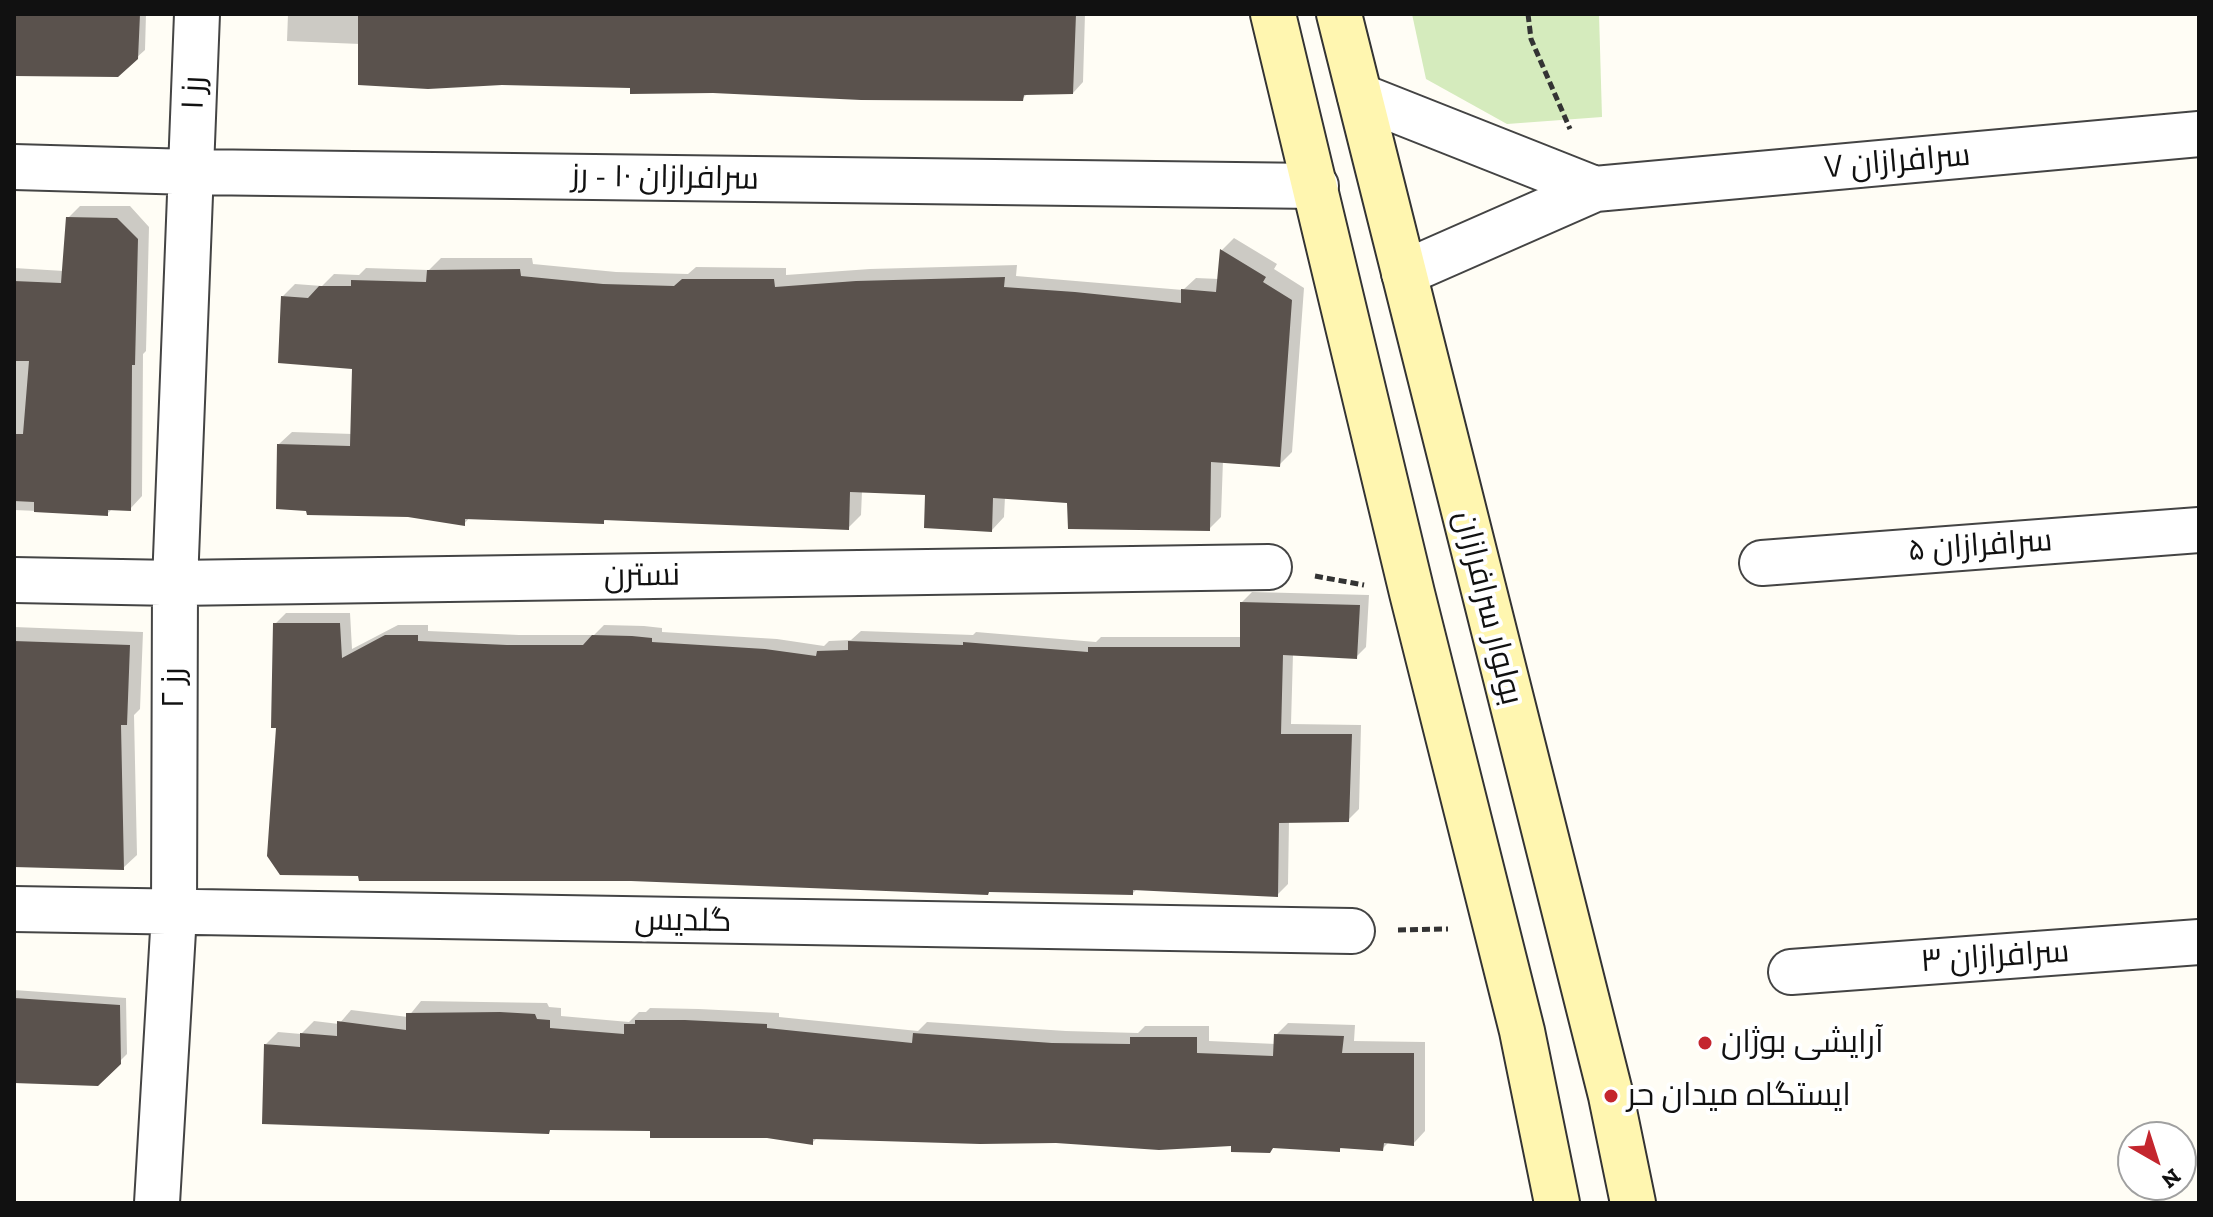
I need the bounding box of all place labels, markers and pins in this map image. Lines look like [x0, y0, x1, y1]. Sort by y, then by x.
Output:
place label: آرایشی بوژان [1721, 1024, 1884, 1062]
marker: آرایشی بوژان [1696, 1034, 1714, 1052]
place label: ایستگاه میدان حر [1627, 1077, 1851, 1115]
marker: ایستگاه میدان حر [1602, 1087, 1620, 1105]

